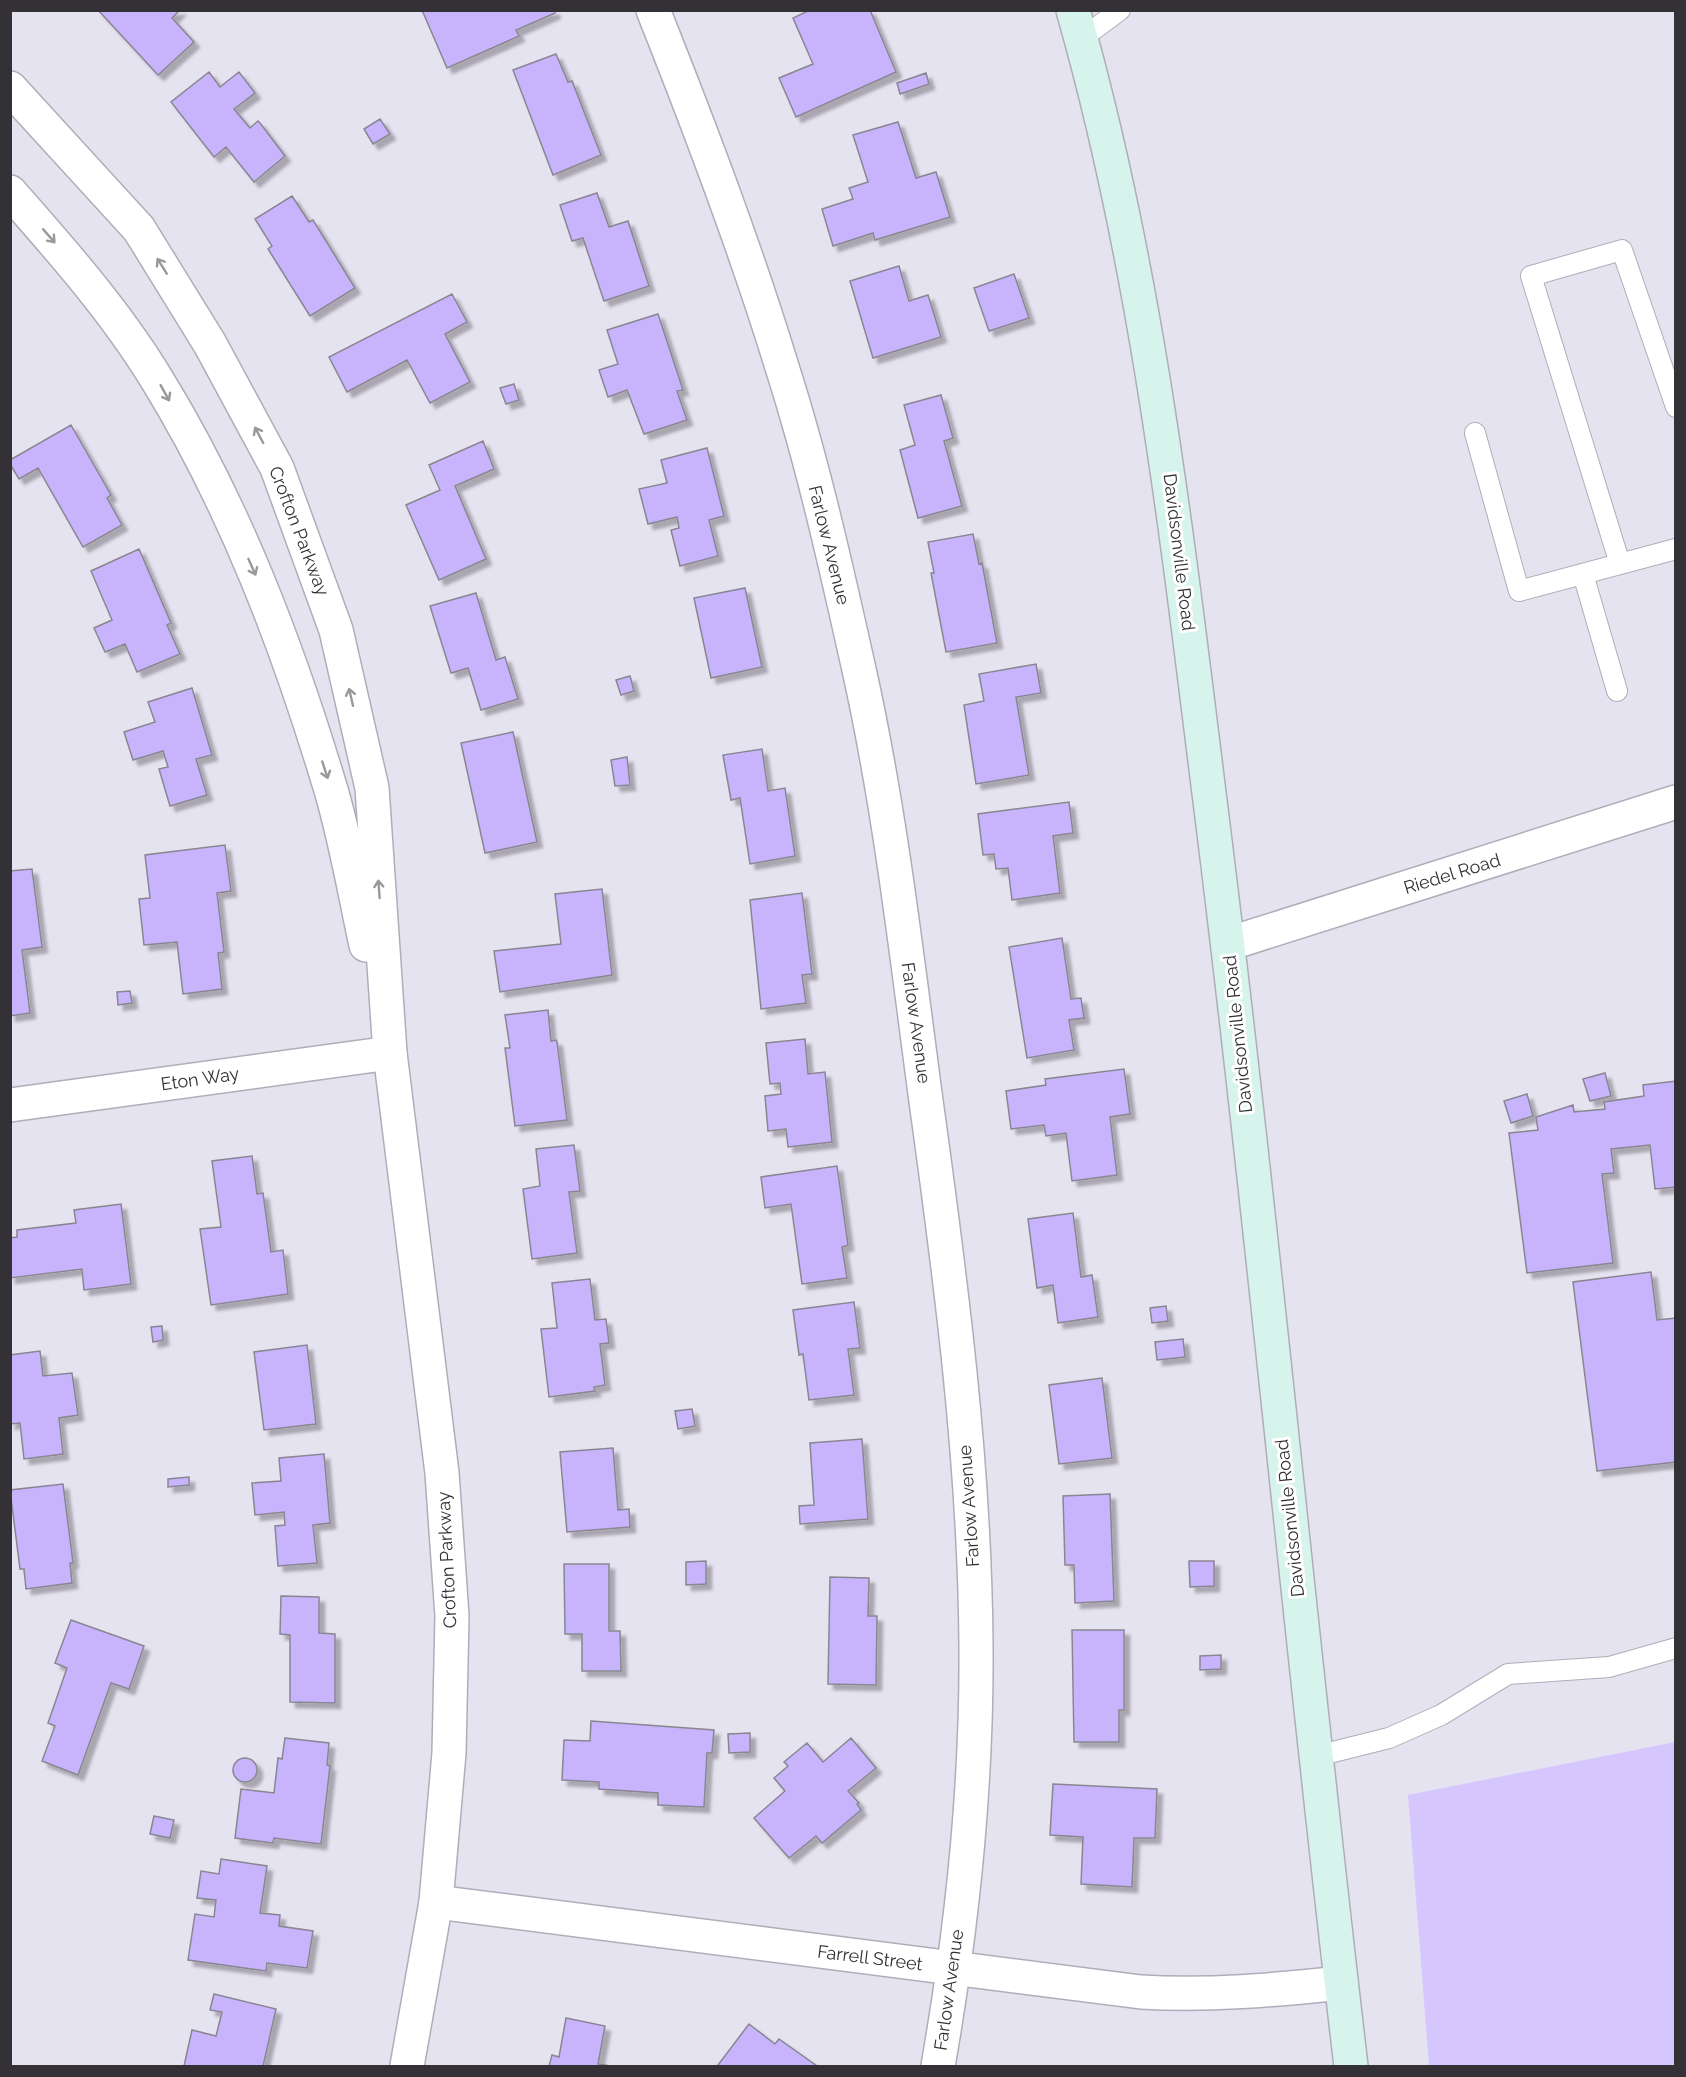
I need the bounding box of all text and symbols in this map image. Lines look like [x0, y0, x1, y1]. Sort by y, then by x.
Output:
one-way arrow [42, 228, 56, 243]
one-way arrow [155, 258, 167, 275]
one-way arrow [159, 384, 171, 401]
one-way arrow [253, 427, 265, 444]
street label: Crofton Parkway [265, 463, 334, 599]
street label: Davidsonville Road [1159, 472, 1200, 632]
street label: Farlow Avenue [805, 483, 855, 607]
one-way arrow [247, 557, 258, 576]
one-way arrow [345, 688, 357, 707]
one-way arrow [320, 760, 331, 779]
street label: Riedel Road [1401, 849, 1503, 898]
one-way arrow [373, 880, 384, 900]
street label: Davidsonville Road [1219, 954, 1256, 1114]
street label: Farlow Avenue [898, 961, 935, 1085]
street label: Eton Way [159, 1063, 241, 1094]
street label: Davidsonville Road [1271, 1438, 1308, 1598]
street label: Farlow Avenue [954, 1444, 983, 1568]
street label: Crofton Parkway [432, 1491, 461, 1629]
street label: Farlow Avenue [930, 1928, 967, 2052]
street label: Farrell Street [816, 1941, 924, 1974]

